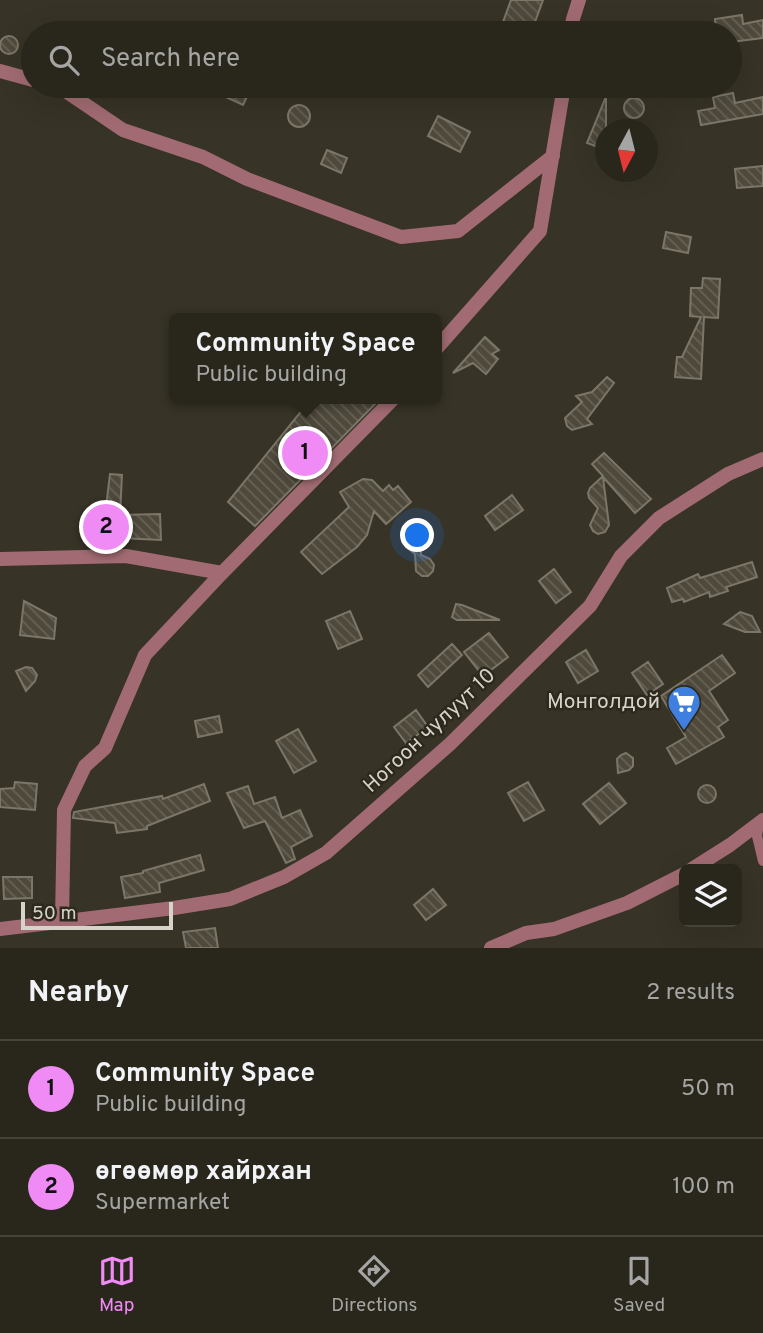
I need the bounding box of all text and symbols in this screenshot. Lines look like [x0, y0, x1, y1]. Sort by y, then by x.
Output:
search box [21, 21, 742, 98]
icon: search [45, 41, 83, 79]
text: Search here [101, 43, 240, 76]
north arrow [595, 119, 658, 182]
popup [169, 313, 442, 404]
text: Community Space [195, 328, 416, 361]
text: Public building [195, 361, 347, 390]
pin: 1 [282, 427, 328, 479]
pin: 2 [83, 501, 129, 553]
your location [400, 518, 434, 552]
street label: Ногоон чулуут 10 [358, 663, 502, 799]
supermarket icon: Монголдой [665, 683, 703, 732]
place label: Монголдой [547, 689, 660, 716]
map controls [679, 864, 742, 927]
button: layers [679, 864, 742, 927]
scale bar [21, 899, 173, 931]
text: 50 m [32, 902, 77, 926]
text: Nearby [28, 975, 129, 1012]
text: 2 results [646, 979, 735, 1008]
text: Community Space [95, 1058, 315, 1091]
text: 1 [46, 1075, 56, 1104]
text: 50 m [681, 1075, 735, 1104]
text: Public building [95, 1091, 247, 1120]
text: өгөөмөр хайрхан [95, 1156, 312, 1189]
text: 2 [44, 1173, 58, 1202]
text: 100 m [672, 1173, 735, 1202]
text: Supermarket [95, 1189, 230, 1218]
tab: Map [98, 1252, 136, 1318]
tab: Directions [331, 1252, 418, 1318]
tab: Saved [613, 1252, 665, 1318]

